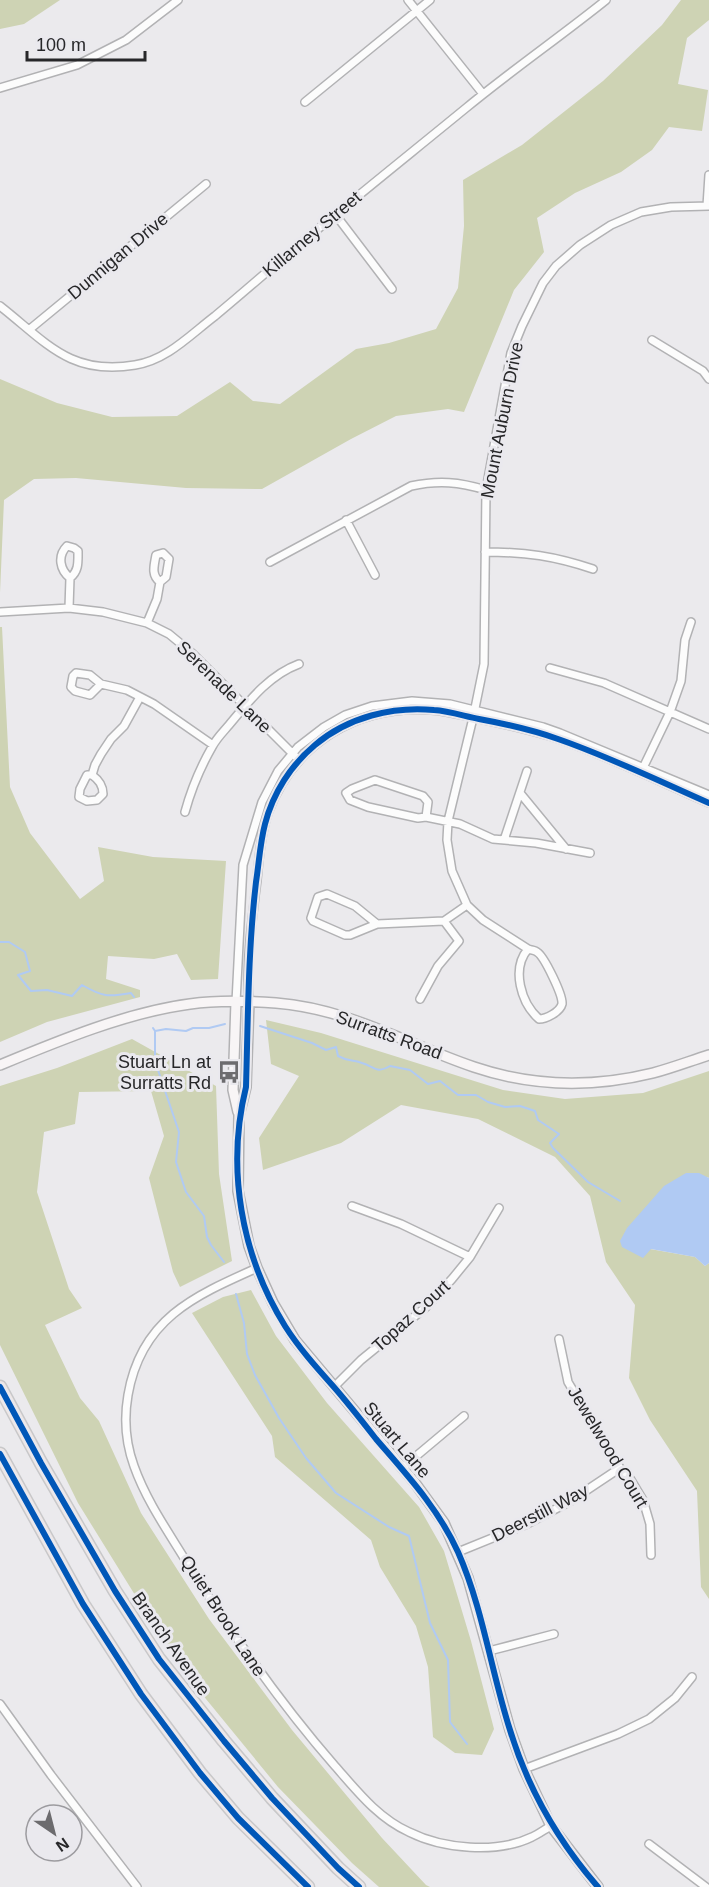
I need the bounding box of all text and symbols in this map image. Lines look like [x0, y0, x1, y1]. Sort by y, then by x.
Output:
scale bar [27, 24, 146, 62]
text: 100 m [36, 35, 86, 55]
street label: Killarney Street [259, 187, 365, 281]
street label: Dunnigan Drive [64, 208, 172, 304]
street label: Mount Auburn Drive [477, 340, 527, 500]
street label: Serenade Lane [173, 637, 275, 737]
street label: Surratts Road [333, 1007, 445, 1063]
place label: Stuart Ln at Surratts Rd [118, 1052, 211, 1093]
bus stop icon: Stuart Ln at Surratts Rd [216, 1059, 242, 1085]
street label: Topaz Court [368, 1276, 454, 1356]
street label: Jewelwood Court [564, 1383, 652, 1511]
street label: Stuart Lane [359, 1398, 435, 1482]
street label: Deerstill Way [489, 1480, 591, 1546]
street label: Quiet Brook Lane [176, 1552, 270, 1680]
street label: Branch Avenue [128, 1588, 214, 1700]
north arrow [24, 1803, 84, 1863]
text: N [53, 1835, 72, 1855]

